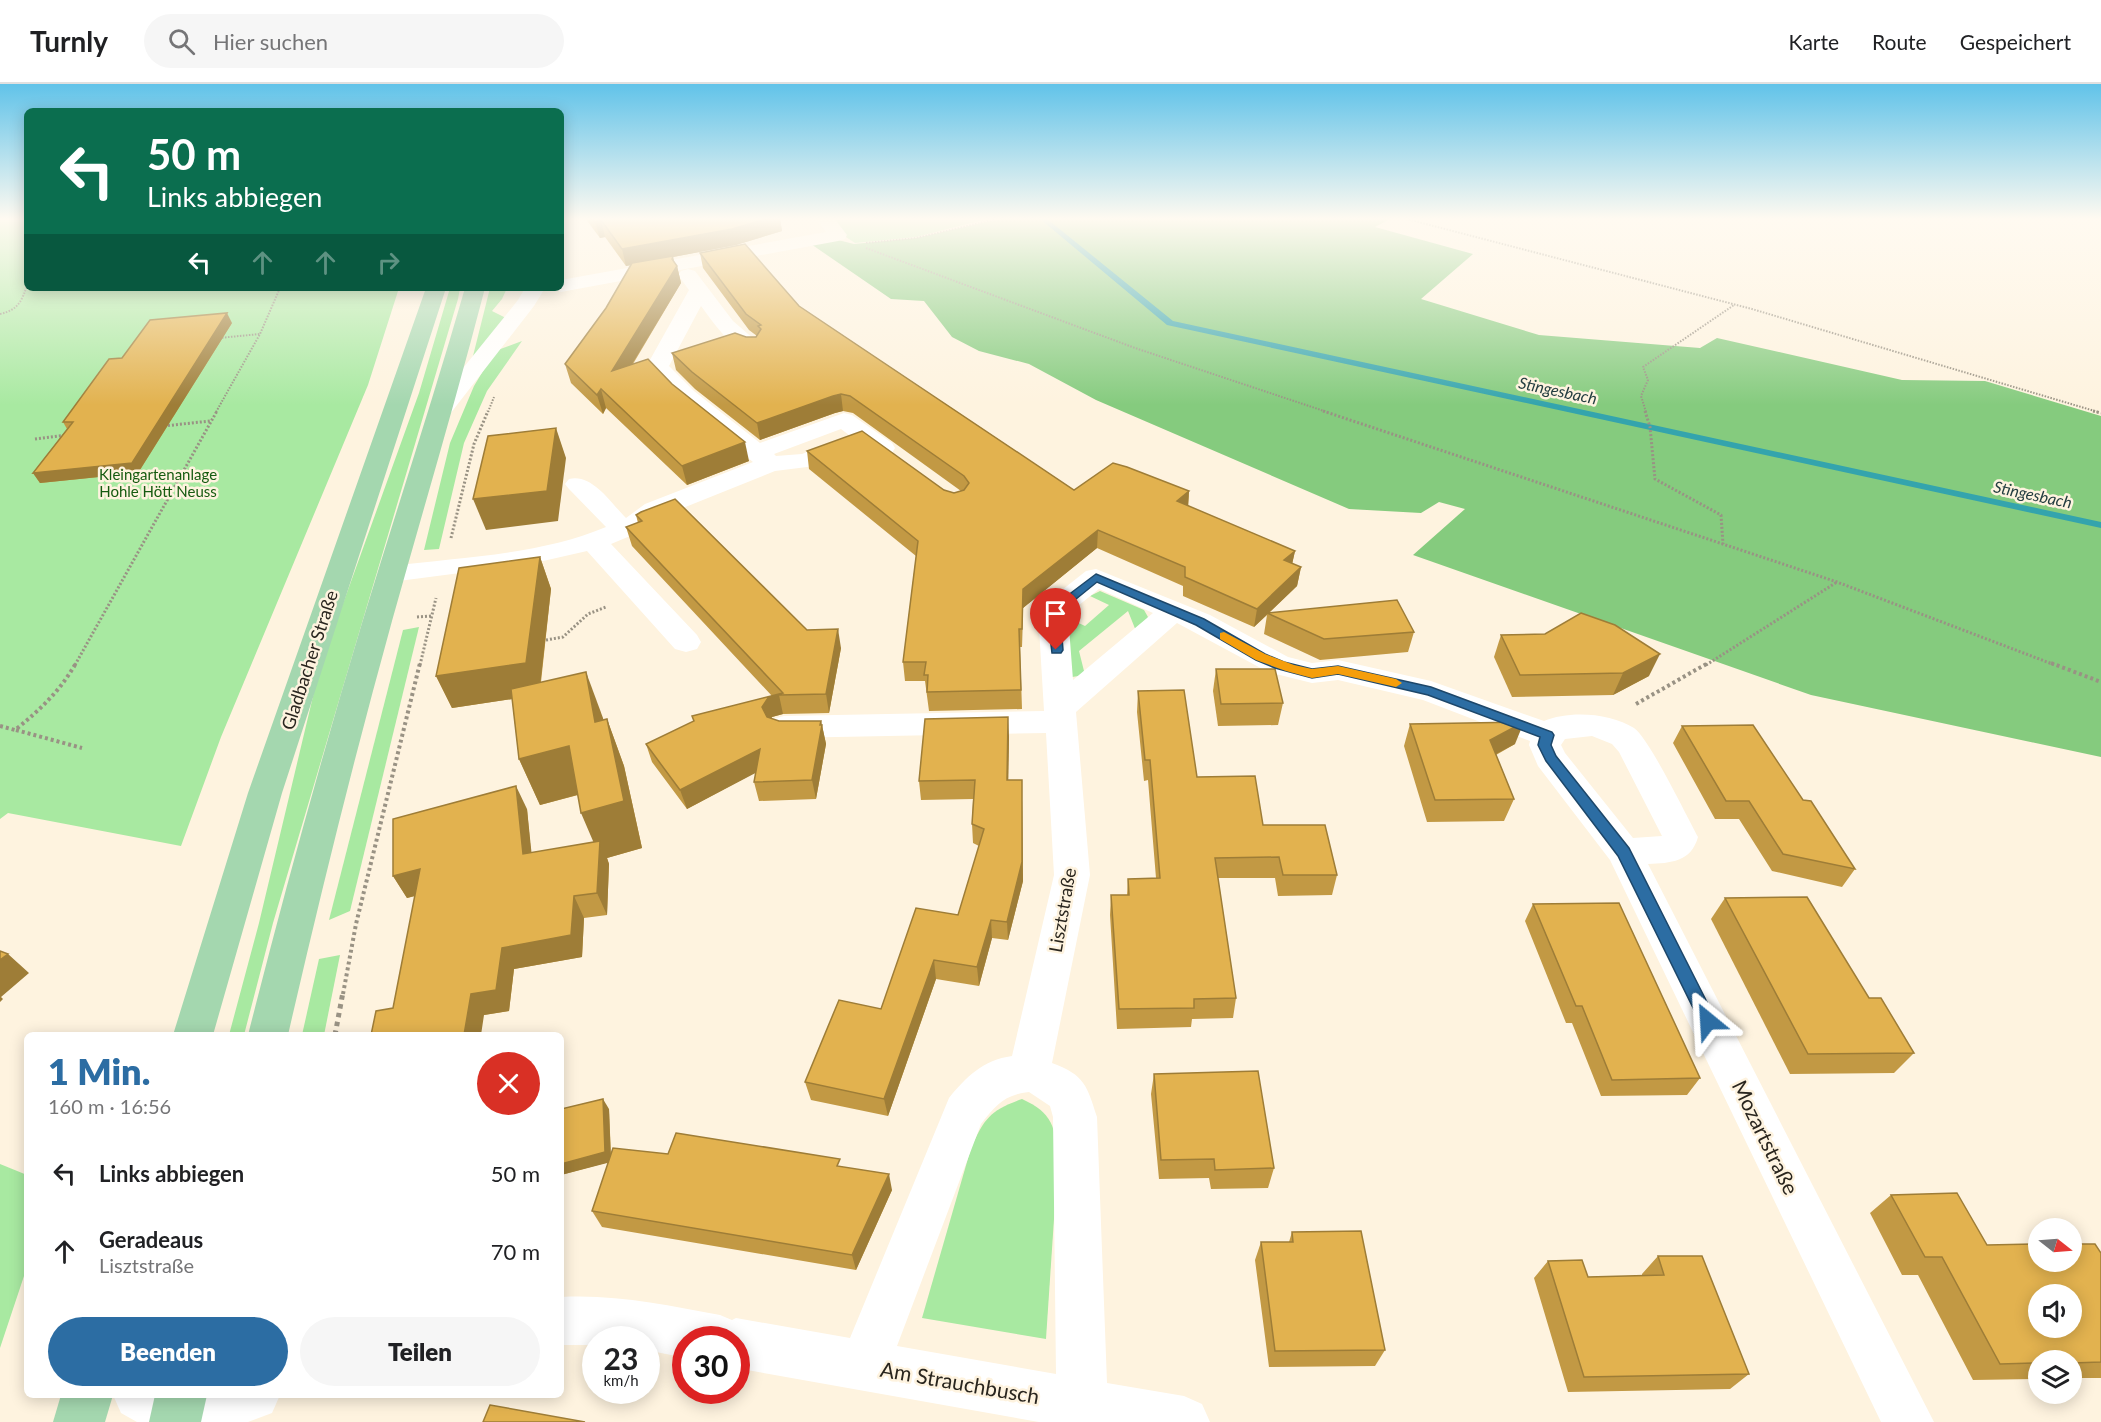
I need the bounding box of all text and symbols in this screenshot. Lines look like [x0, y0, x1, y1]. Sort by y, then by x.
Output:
search box [144, 14, 564, 68]
text: Turnly [30, 24, 108, 58]
icon: search [165, 25, 198, 58]
text: Hier suchen [213, 28, 328, 55]
text: Karte [1789, 29, 1839, 54]
text: Route [1872, 29, 1927, 54]
text: Gespeichert [1960, 29, 2071, 54]
text: 50 m [147, 129, 241, 179]
icon: left [48, 132, 126, 210]
text: Links abbiegen [147, 180, 322, 213]
icon: left [183, 246, 216, 279]
icon: ahead [246, 246, 279, 279]
icon: ahead [309, 246, 342, 279]
icon: right [372, 246, 405, 279]
water label: Stingesbach [1517, 372, 1599, 408]
park label: Kleingartenanlage Hohle Hött Neuss [99, 465, 217, 500]
water label: Stingesbach [1992, 476, 2074, 512]
street label: Gladbacher Straße [276, 587, 342, 733]
pin [1030, 588, 1081, 650]
icon: arrive [1039, 597, 1072, 630]
street label: Lisztstraße [1044, 866, 1080, 954]
position arrow [1676, 989, 1740, 1053]
text: 1 Min. [48, 1049, 150, 1093]
button: close [477, 1052, 540, 1115]
street label: Mozartstraße [1728, 1076, 1804, 1198]
text: 160 m · 16:56 [48, 1094, 171, 1118]
icon: left [48, 1157, 81, 1190]
text: Links abbiegen [99, 1160, 244, 1187]
text: 50 m [491, 1160, 540, 1187]
north arrow [2028, 1218, 2082, 1272]
map controls [2028, 1218, 2082, 1404]
text: Geradeaus [99, 1226, 203, 1253]
icon: ahead [48, 1235, 81, 1268]
text: 70 m [491, 1238, 540, 1265]
text: Lisztstraße [99, 1253, 194, 1277]
button: sound [2028, 1284, 2082, 1338]
button: Beenden [48, 1317, 288, 1386]
button: Teilen [300, 1317, 540, 1386]
speed limit sign: 30 [672, 1326, 750, 1404]
text: 23 [604, 1340, 638, 1376]
button: layers [2028, 1350, 2082, 1404]
street label: Am Strauchbusch [879, 1356, 1041, 1408]
text: km/h [603, 1371, 639, 1389]

